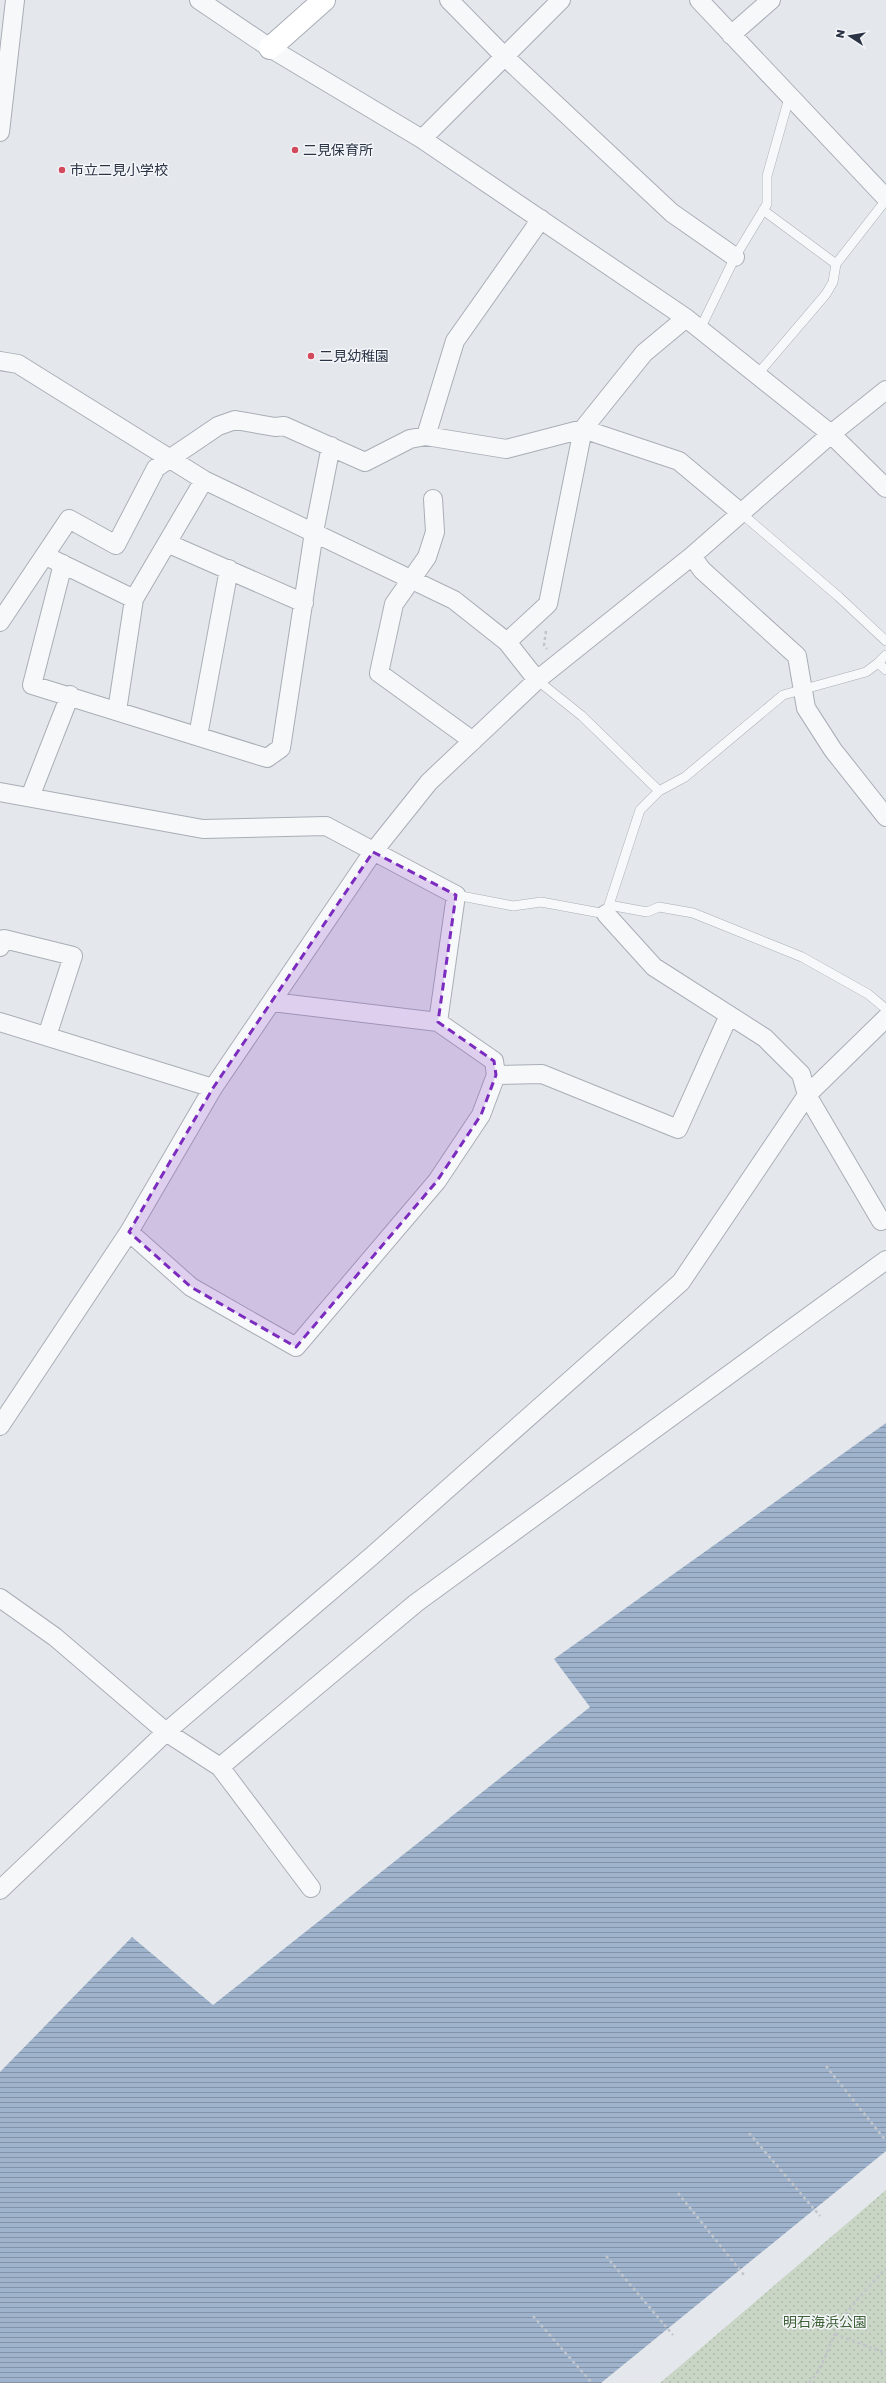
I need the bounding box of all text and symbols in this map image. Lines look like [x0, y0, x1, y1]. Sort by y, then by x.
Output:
north arrow [830, 16, 870, 56]
text: N [833, 28, 847, 39]
place label: 二見保育所 [303, 141, 373, 158]
marker: 二見保育所 [290, 145, 300, 155]
place label: 市立二見小学校 [70, 161, 168, 178]
marker: 市立二見小学校 [57, 165, 67, 175]
place label: 二見幼稚園 [319, 347, 389, 364]
marker: 二見幼稚園 [306, 351, 316, 361]
park label: 明石海浜公園 [783, 2313, 867, 2330]

